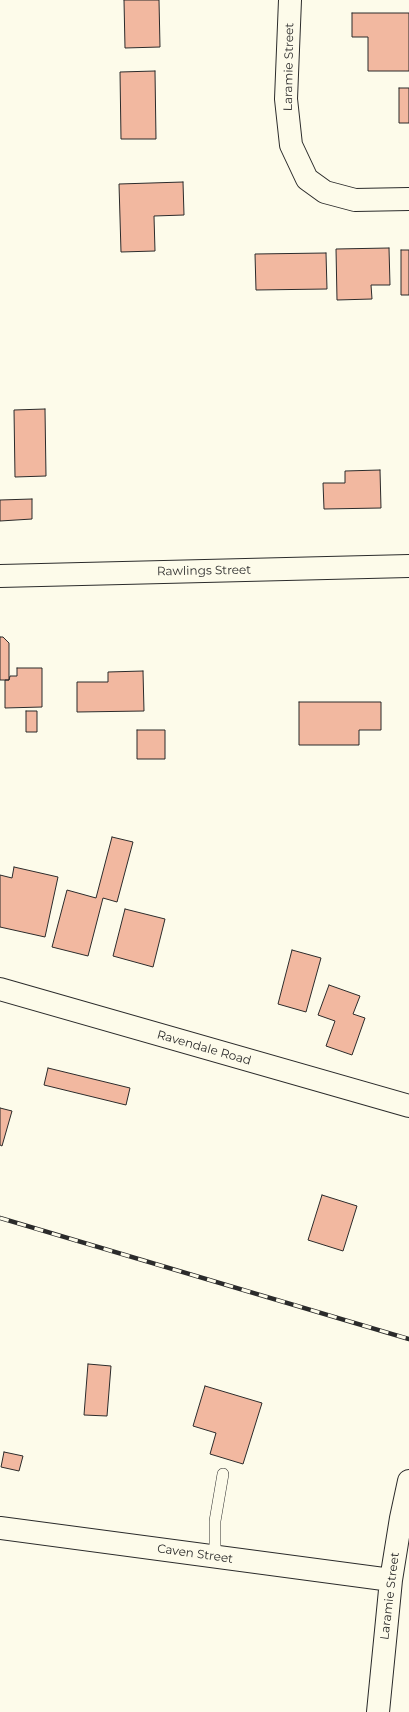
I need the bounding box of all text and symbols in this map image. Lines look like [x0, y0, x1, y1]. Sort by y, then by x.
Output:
street label: Laramie Street [281, 23, 297, 111]
street label: Rawlings Street [157, 563, 251, 579]
street label: Ravendale Road [155, 1028, 253, 1068]
street label: Caven Street [156, 1542, 234, 1566]
street label: Laramie Street [377, 1551, 403, 1641]

